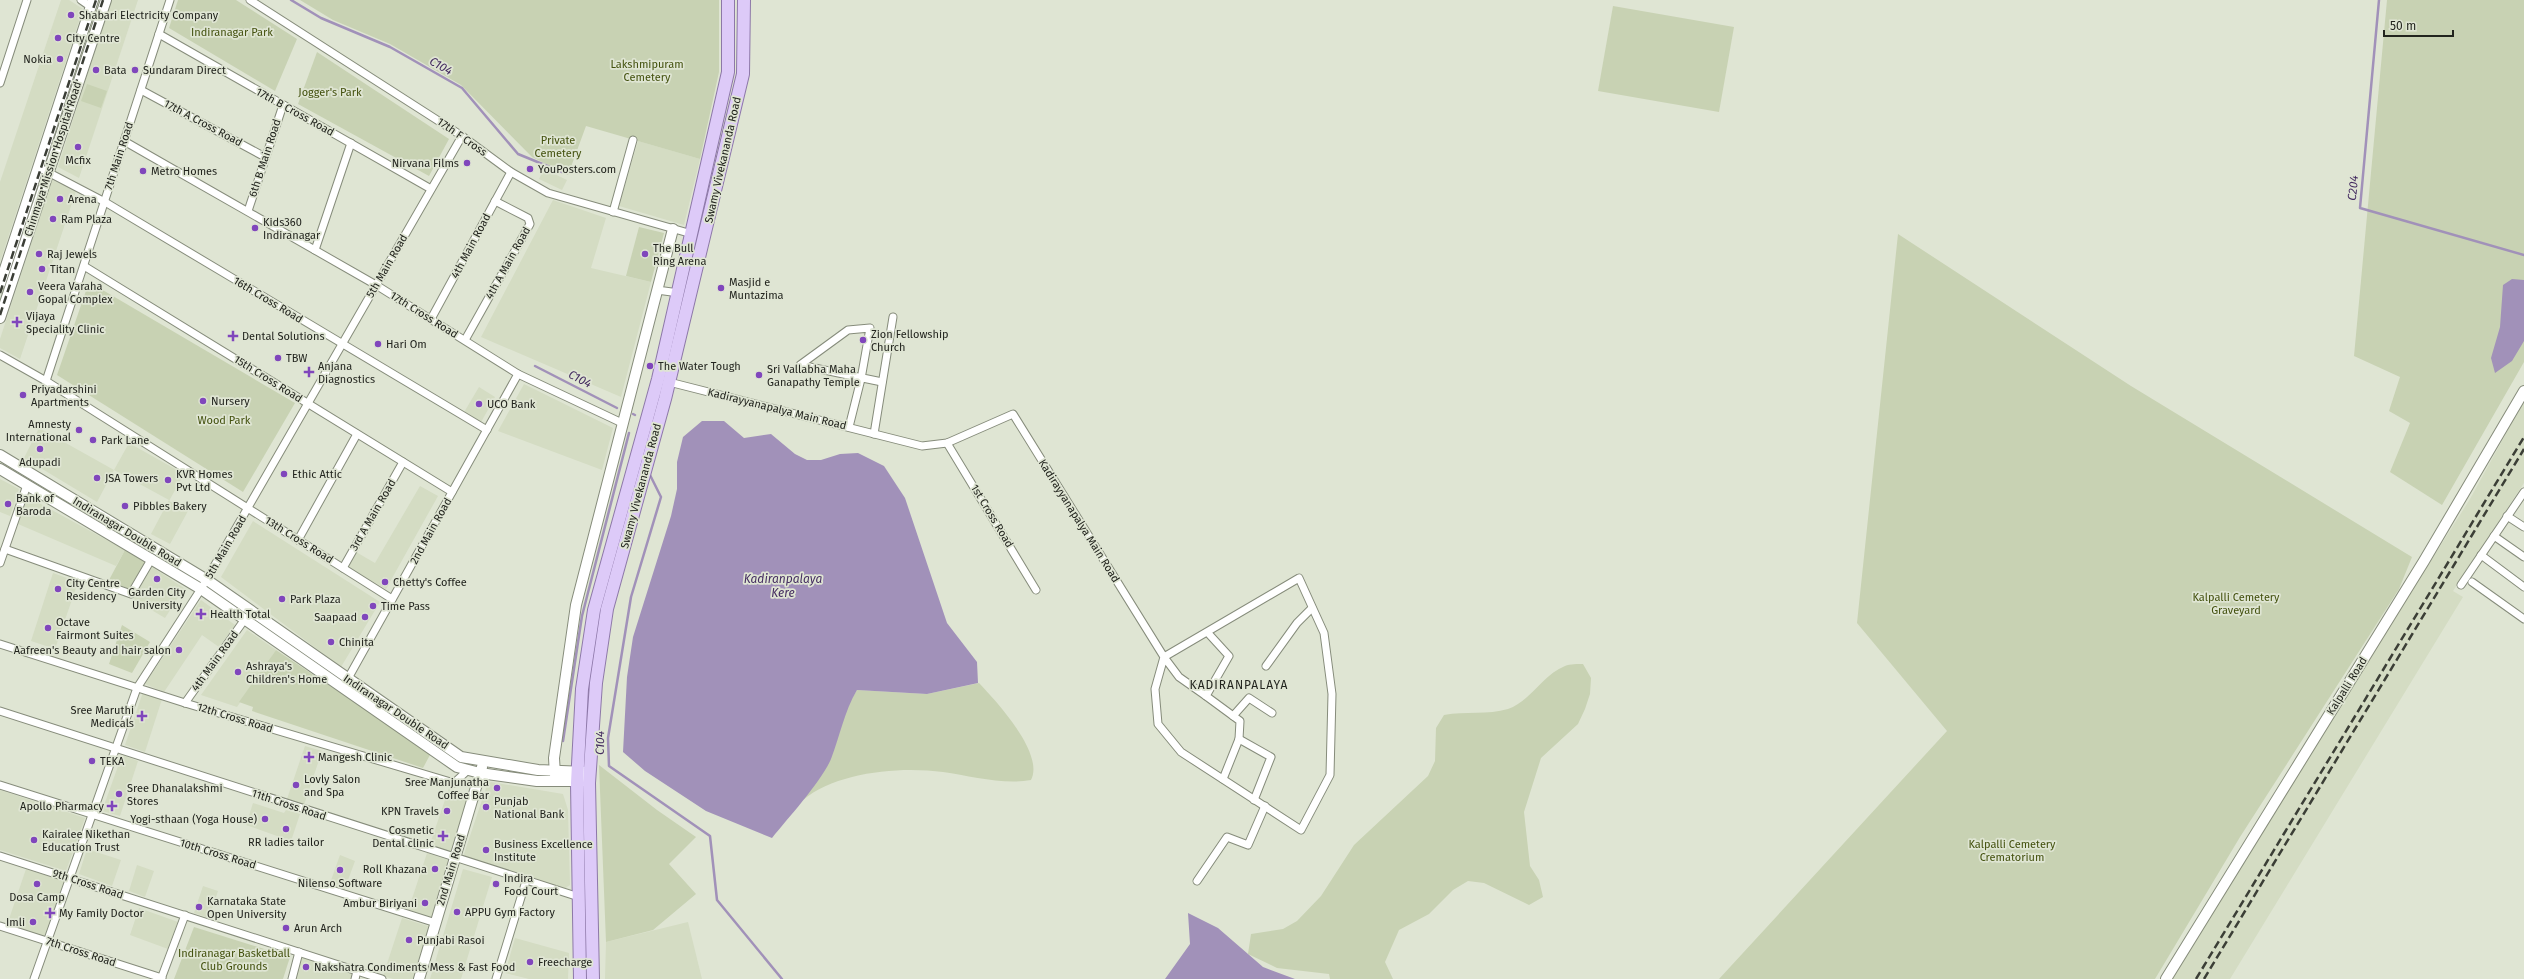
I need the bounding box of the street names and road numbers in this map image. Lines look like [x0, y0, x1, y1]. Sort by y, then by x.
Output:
street label: Chinmaya Mission Hospital Road [22, 80, 84, 238]
street label: 17th B Cross Road [254, 85, 336, 139]
street label: Swamy Vivekananda Road [702, 96, 744, 224]
street label: 17th A Cross Road [162, 97, 244, 149]
street label: 17th F Cross [435, 115, 489, 159]
street label: 6th B Main Road [246, 117, 284, 199]
street label: 7th Main Road [102, 120, 136, 192]
street label: 4th Main Road [448, 211, 494, 281]
street label: 4th A Main Road [483, 225, 533, 301]
street label: 5th Main Road [364, 232, 410, 300]
street label: 16th Cross Road [231, 274, 305, 326]
street label: 17th Cross Road [388, 289, 460, 341]
street label: 15th Cross Road [231, 353, 305, 405]
street label: Kadirayyanapalya Main Road [706, 385, 848, 433]
street label: Swamy Vivekananda Road [618, 422, 664, 550]
street label: Kadirayyanapalya Main Road [1036, 457, 1122, 585]
street label: 3rd A Main Road [347, 477, 399, 553]
street label: 1st Cross Road [968, 482, 1016, 550]
street label: Indiranagar Double Road [70, 494, 184, 570]
street label: 2nd Main Road [407, 496, 455, 566]
street label: 5th Main Road [203, 513, 249, 581]
street label: 13th Cross Road [262, 514, 336, 566]
street label: 4th Main Road [189, 628, 241, 694]
street label: Kalpalli Road [2324, 655, 2370, 717]
street label: Indiranagar Double Road [341, 672, 451, 752]
street label: 12th Cross Road [196, 700, 274, 736]
street label: 11th Cross Road [250, 787, 328, 823]
street label: 2nd Main Road [434, 833, 468, 907]
street label: 10th Cross Road [178, 836, 258, 872]
street label: 9th Cross Road [51, 866, 125, 902]
street label: 7th Cross Road [44, 935, 118, 969]

